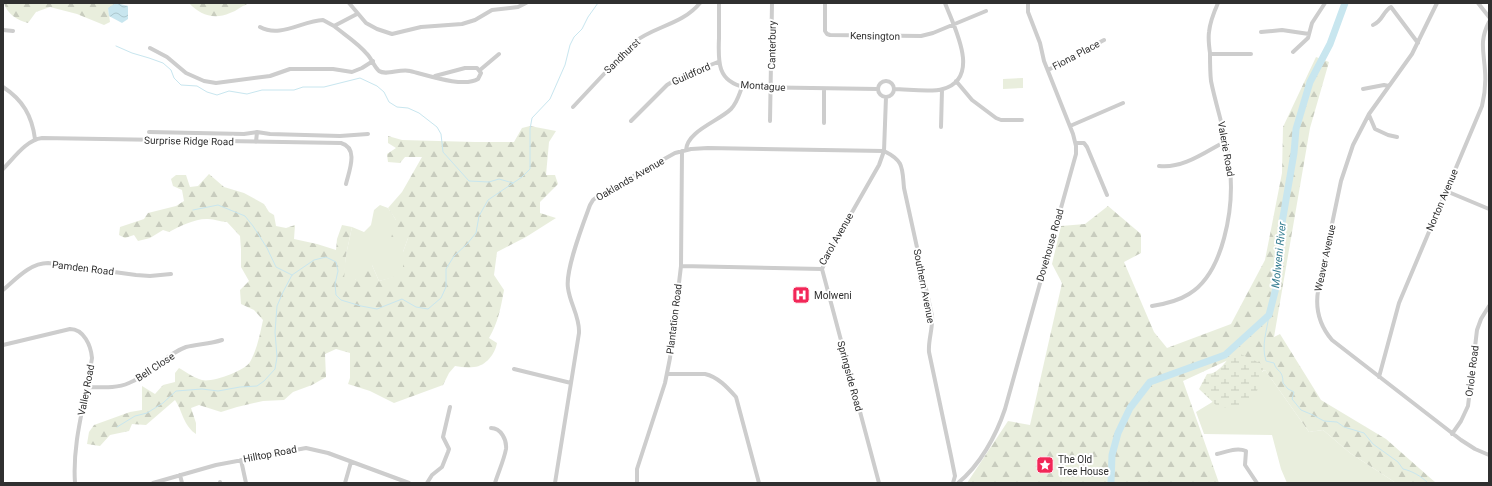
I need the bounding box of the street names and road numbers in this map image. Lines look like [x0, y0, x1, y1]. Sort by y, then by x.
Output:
street label: Canterbury [766, 20, 778, 69]
street label: Kensington [850, 30, 900, 42]
street label: Sandhurst [602, 36, 642, 76]
street label: Fiona Place [1051, 38, 1101, 72]
street label: Guildford [670, 61, 712, 87]
street label: Montague [740, 79, 786, 93]
street label: Valerie Road [1216, 121, 1236, 177]
street label: Surprise Ridge Road [144, 135, 234, 147]
street label: Oaklands Avenue [594, 155, 666, 203]
street label: Norton Avenue [1424, 167, 1460, 233]
street label: Dovehouse Road [1034, 207, 1066, 283]
street label: Carol Avenue [817, 211, 855, 267]
street label: Weaver Avenue [1313, 224, 1337, 292]
street label: Southern Avenue [911, 248, 937, 324]
street label: Pamden Road [51, 259, 115, 277]
street label: Plantation Road [664, 283, 684, 355]
street label: Springside Road [835, 340, 865, 412]
street label: Oriole Road [1463, 345, 1481, 397]
street label: Bell Close [134, 350, 176, 384]
street label: Valley Road [76, 364, 96, 416]
street label: Hilltop Road [242, 443, 298, 465]

